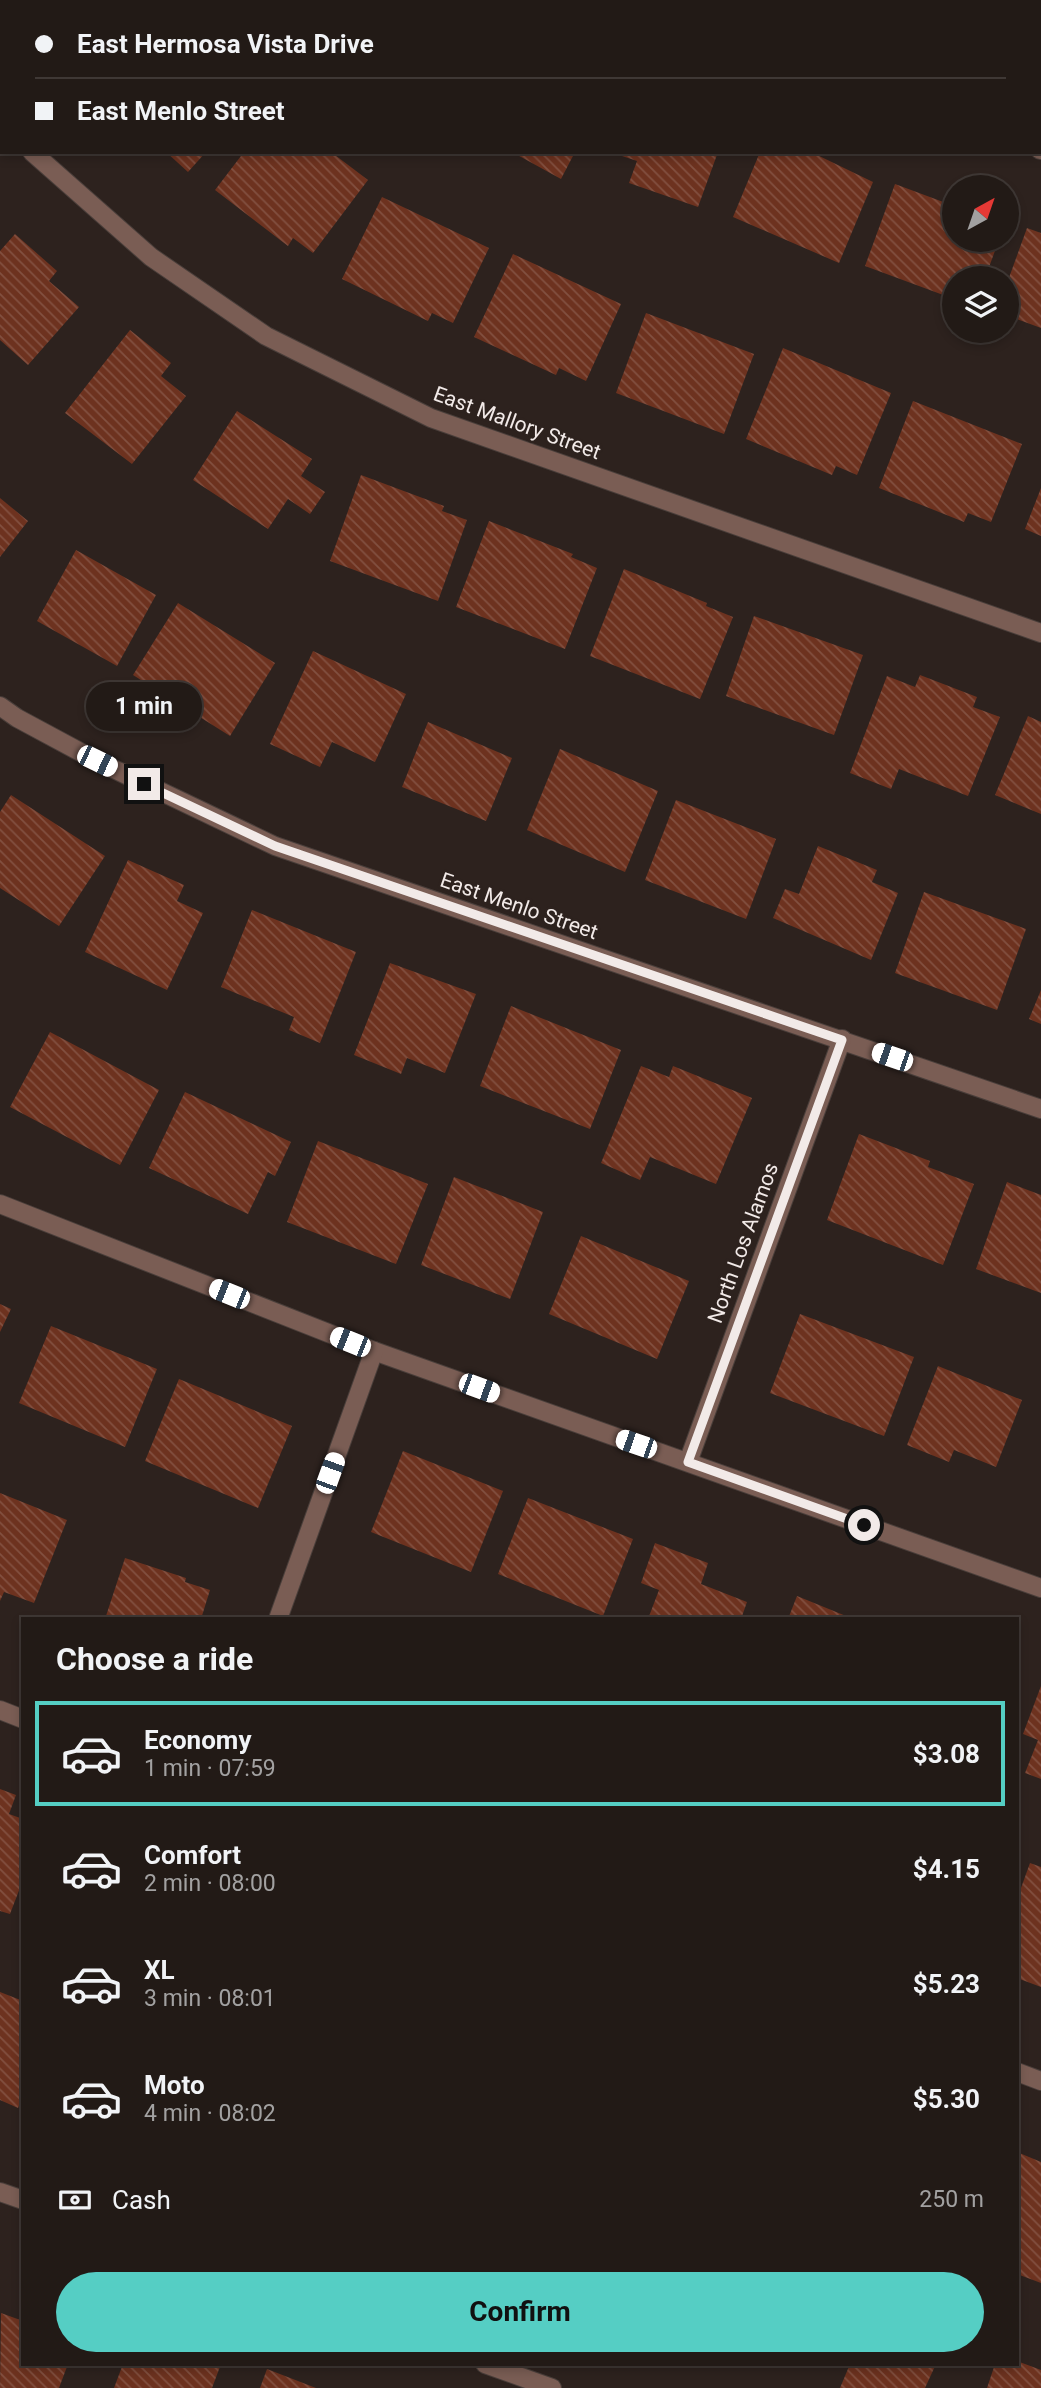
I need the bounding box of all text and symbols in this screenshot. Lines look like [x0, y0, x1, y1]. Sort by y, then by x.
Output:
text: East Hermosa Vista Drive [77, 29, 374, 59]
text: East Menlo Street [77, 96, 285, 126]
north arrow [942, 175, 1018, 252]
map controls [942, 175, 1019, 343]
button: layers [942, 266, 1019, 343]
street label: East Mallory Street [430, 382, 604, 464]
callout: 1 min [86, 682, 202, 732]
text: 1 min [115, 693, 173, 720]
car [74, 742, 121, 780]
route end [128, 768, 160, 800]
street label: East Menlo Street [437, 868, 601, 944]
car [869, 1040, 916, 1074]
street label: North Los Alamos [703, 1159, 783, 1327]
car [206, 1276, 253, 1312]
car [327, 1324, 374, 1360]
car [456, 1371, 503, 1405]
car [613, 1427, 660, 1461]
car [313, 1450, 348, 1496]
route start [848, 1509, 880, 1541]
text: Choose a ride [56, 1640, 253, 1678]
icon: car [60, 1722, 123, 1785]
text: Economy [144, 1725, 251, 1755]
text: $3.08 [913, 1739, 980, 1769]
text: 1 min · 07:59 [144, 1755, 276, 1782]
icon: car [60, 1837, 123, 1900]
text: Comfort [144, 1840, 241, 1870]
text: $4.15 [913, 1854, 980, 1884]
text: 2 min · 08:00 [144, 1870, 276, 1897]
icon: car [60, 1952, 123, 2015]
text: XL [144, 1955, 175, 1985]
text: $5.23 [913, 1969, 980, 1999]
text: 3 min · 08:01 [144, 1985, 276, 2012]
icon: car [60, 2067, 123, 2130]
text: Moto [144, 2070, 205, 2100]
text: $5.30 [913, 2084, 980, 2114]
text: 4 min · 08:02 [144, 2100, 276, 2127]
icon: cash [56, 2181, 94, 2219]
text: Cash [112, 2185, 171, 2215]
text: 250 m [919, 2186, 984, 2213]
button: Confirm [56, 2272, 984, 2352]

